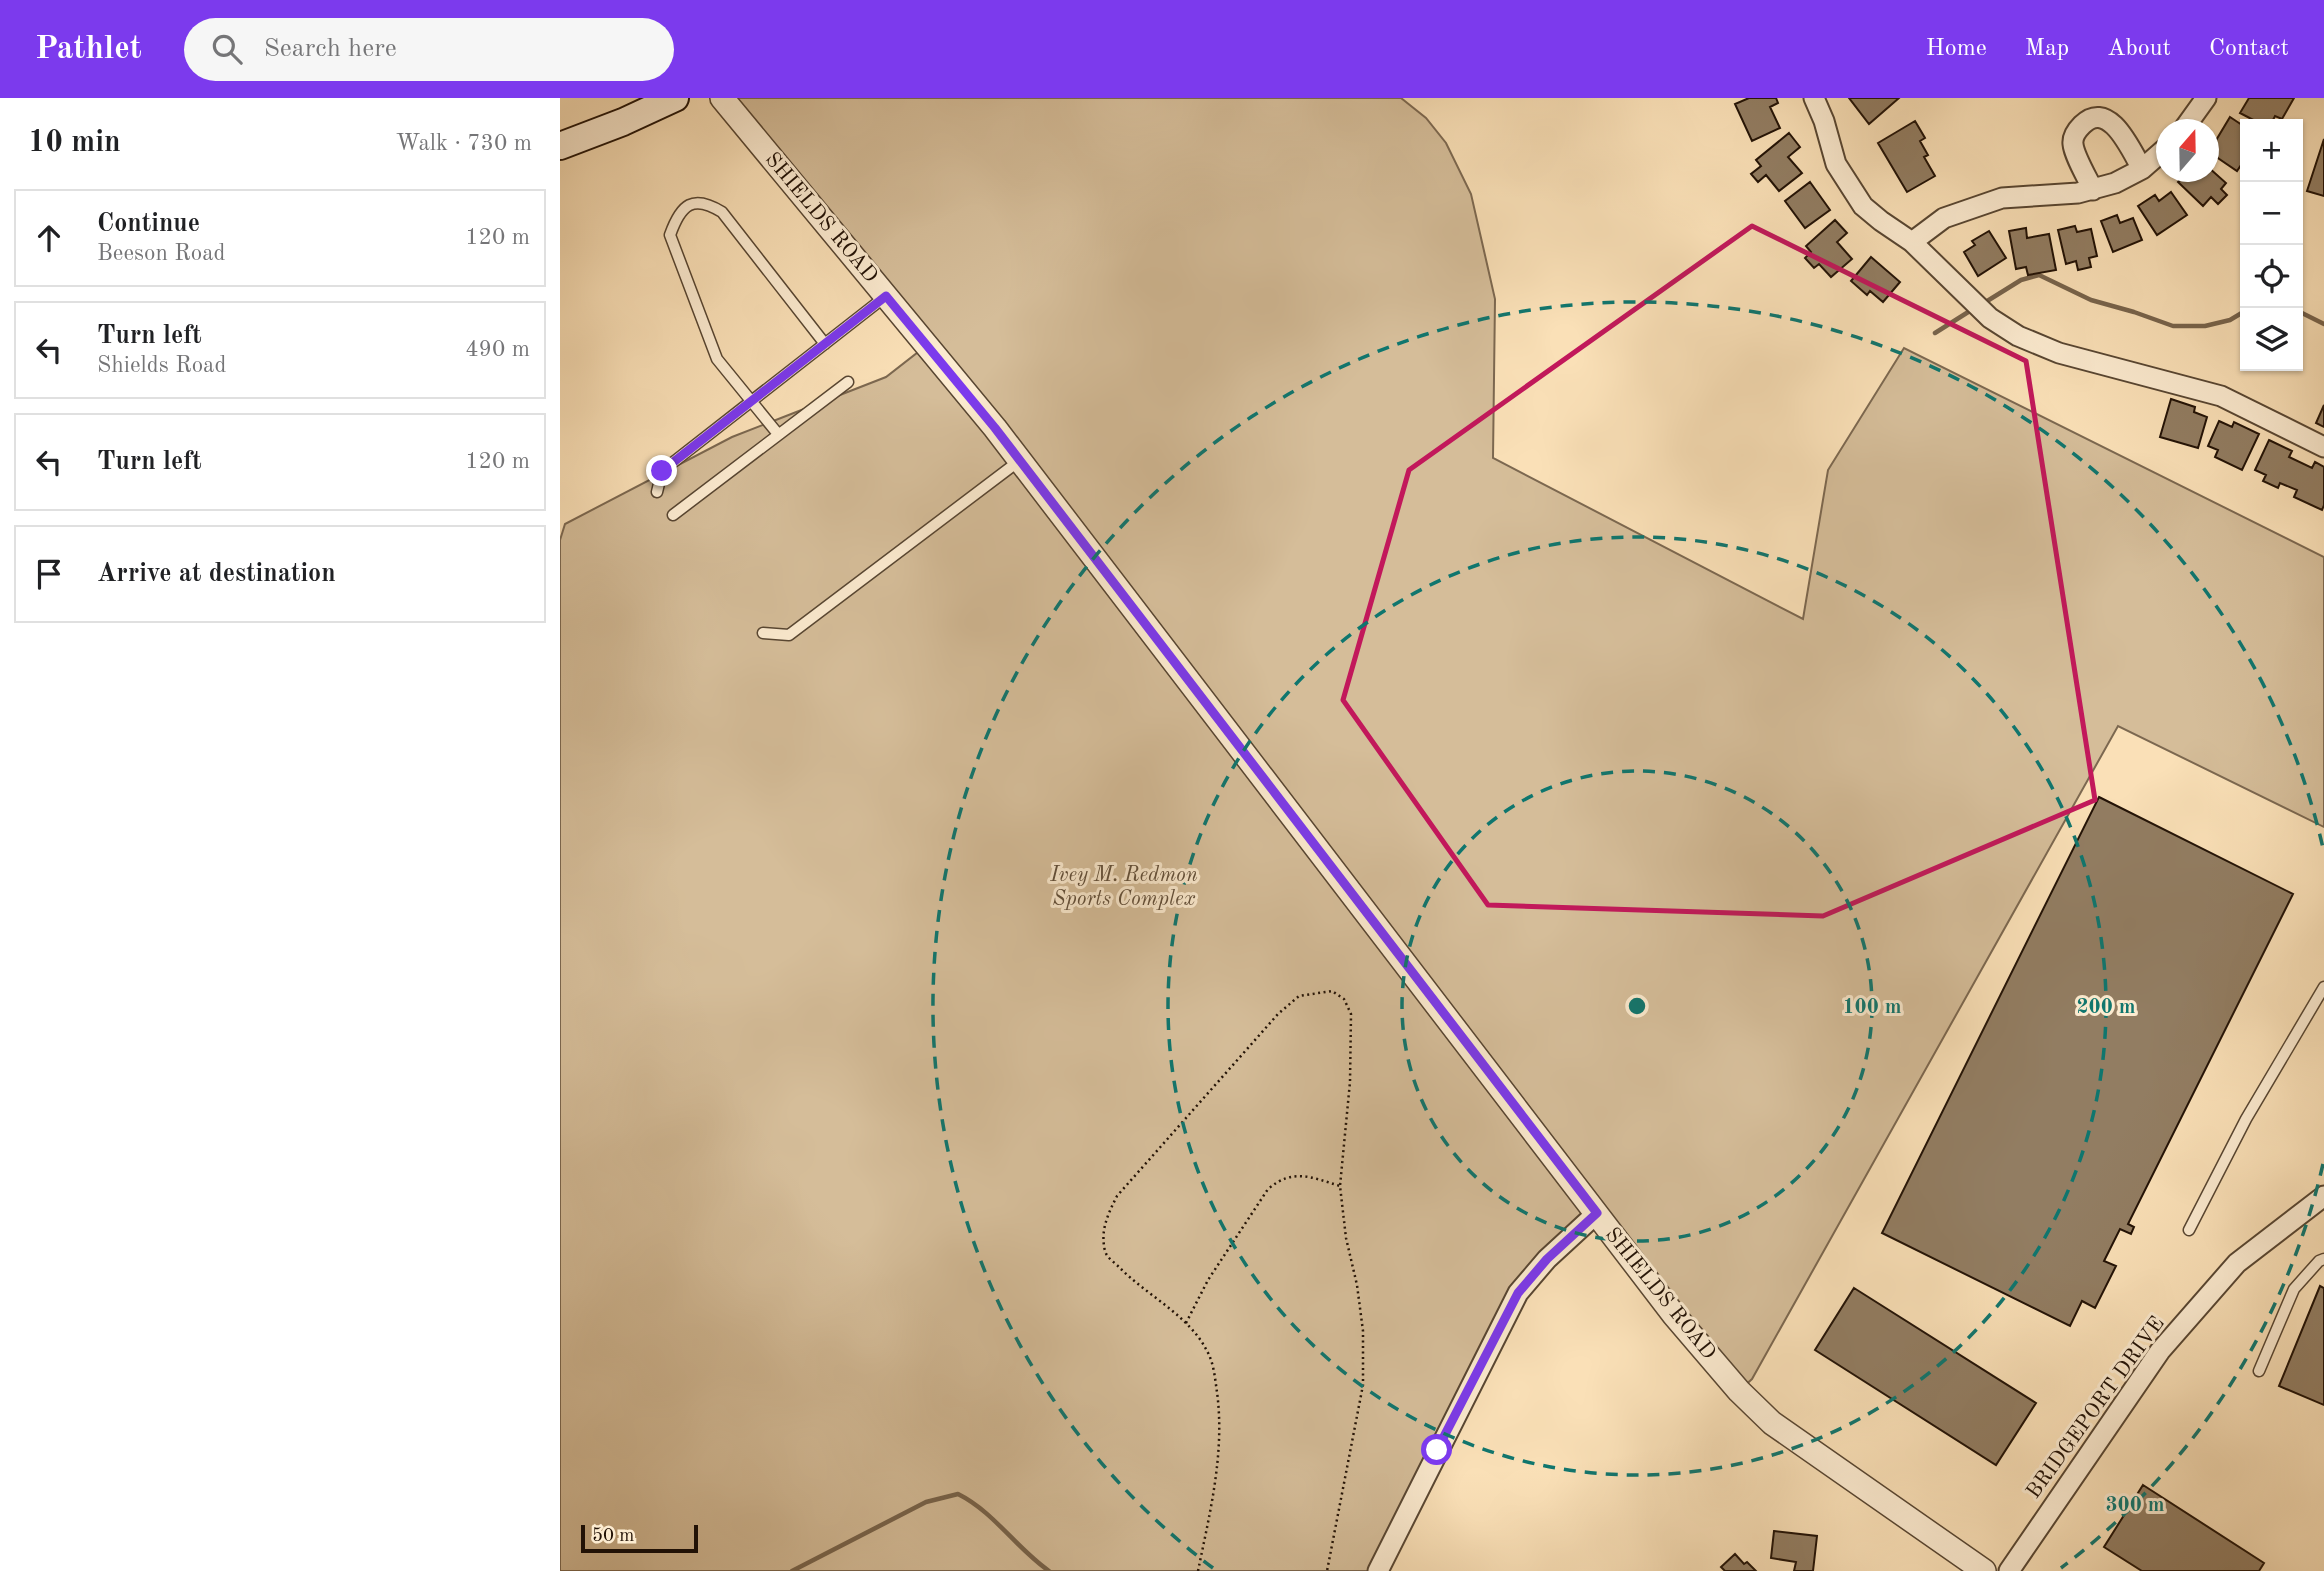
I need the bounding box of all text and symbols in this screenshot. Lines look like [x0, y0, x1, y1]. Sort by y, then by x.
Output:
search box [184, 18, 674, 81]
icon: search [208, 30, 246, 68]
text: Pathlet [35, 33, 142, 66]
text: Search here [264, 36, 397, 62]
text: Home [1926, 37, 1987, 61]
text: Map [2025, 37, 2069, 61]
text: About [2107, 37, 2171, 61]
text: Contact [2209, 37, 2289, 61]
north arrow [2156, 119, 2219, 182]
map controls [2240, 119, 2303, 371]
button: + [2240, 119, 2303, 182]
text: 10 min [28, 128, 121, 158]
text: Walk · 730 m [396, 132, 532, 155]
street label: SHIELDS ROAD [761, 149, 881, 287]
button: − [2240, 182, 2303, 245]
text: Continue [97, 211, 200, 237]
icon: ahead [30, 219, 68, 257]
text: 120 m [465, 226, 530, 249]
text: Beeson Road [97, 242, 226, 265]
button: locate [2240, 245, 2303, 308]
button: layers [2240, 308, 2303, 371]
text: Turn left [97, 323, 202, 349]
icon: left [30, 331, 68, 369]
text: 490 m [465, 338, 530, 361]
text: Shields Road [97, 354, 226, 377]
icon: left [30, 443, 68, 481]
text: Turn left [97, 449, 202, 475]
text: 120 m [465, 450, 530, 473]
route end [646, 455, 677, 486]
icon: arrive [30, 555, 68, 593]
text: Arrive at destination [97, 561, 336, 587]
park label: Ivey M. Redmon Sports Complex [1049, 865, 1198, 910]
centre of rings [1625, 994, 1649, 1018]
text: 100 m [1842, 997, 1902, 1018]
text: 200 m [2076, 997, 2136, 1018]
street label: SHIELDS ROAD [1601, 1224, 1719, 1364]
street label: BRIDGEPORT DRIVE [2023, 1313, 2169, 1503]
route start [1421, 1434, 1452, 1465]
text: 300 m [2105, 1495, 2165, 1516]
scale bar [581, 1522, 698, 1554]
text: 50 m [592, 1527, 634, 1546]

